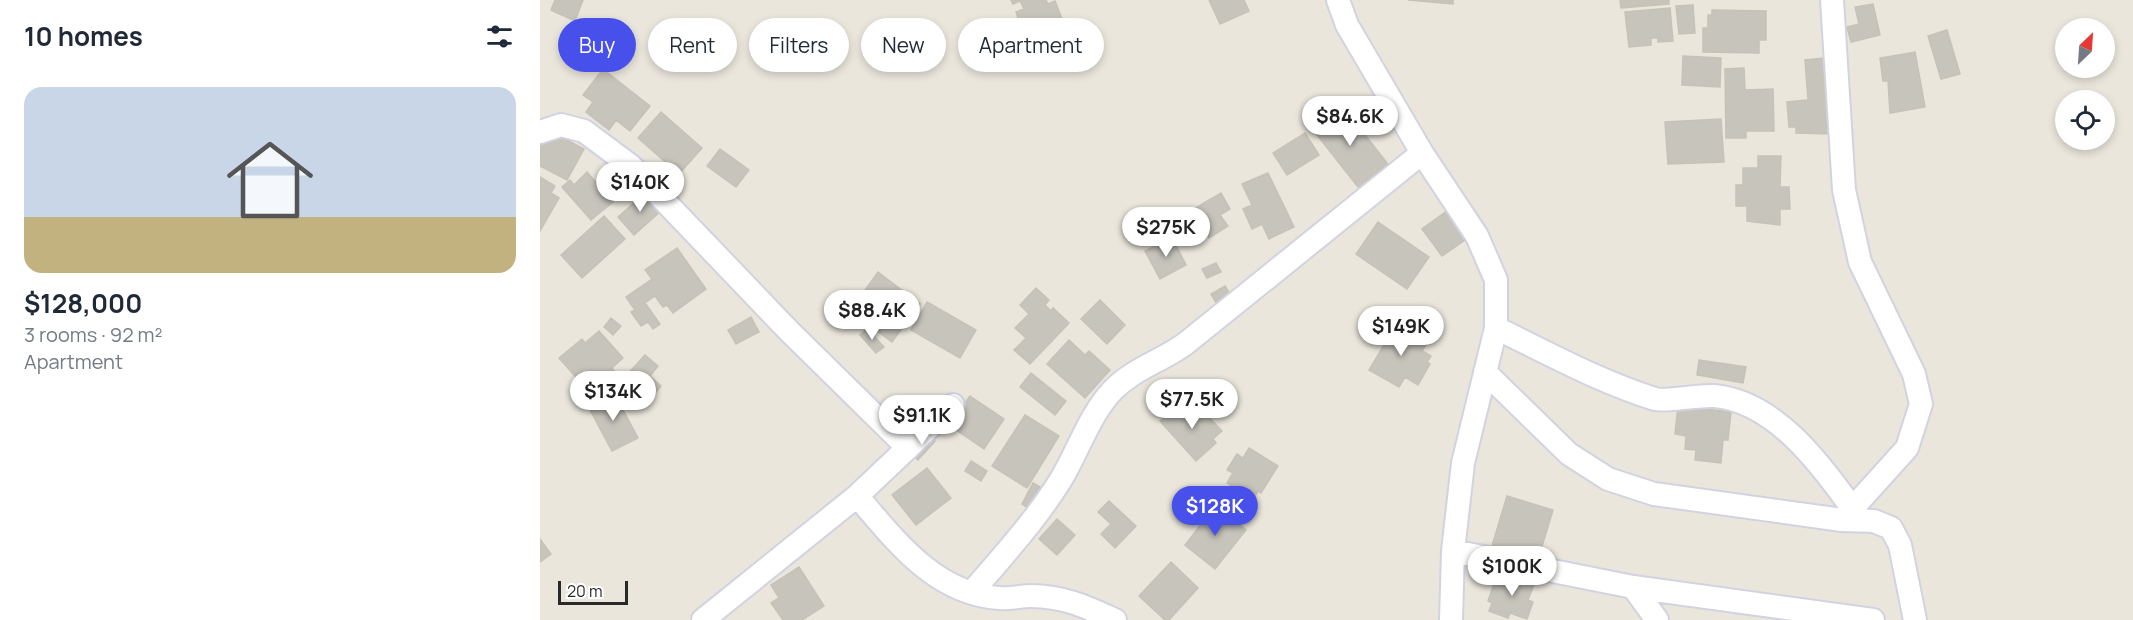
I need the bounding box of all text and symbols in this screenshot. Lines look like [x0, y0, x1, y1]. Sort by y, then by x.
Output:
text: 10 homes [24, 18, 143, 54]
chip: Buy [558, 18, 636, 72]
chip: Rent [648, 18, 737, 72]
chip: Filters [749, 18, 849, 72]
chip: New [861, 18, 946, 72]
chip: Apartment [958, 18, 1104, 72]
north arrow [2055, 18, 2115, 78]
map controls [2055, 18, 2115, 150]
icon: filters [483, 20, 516, 53]
button: locate [2055, 90, 2115, 150]
pin: $84.6K [1301, 96, 1399, 147]
text: $84.6K [1316, 102, 1384, 129]
icon: home [216, 126, 324, 234]
pin: $140K [598, 162, 682, 213]
text: $140K [610, 168, 670, 195]
pin: $275K [1124, 207, 1208, 258]
text: $275K [1136, 213, 1196, 240]
text: $128,000 [24, 285, 142, 321]
pin: $88.4K [823, 290, 921, 341]
text: $88.4K [838, 296, 906, 323]
pin: $149K [1359, 306, 1443, 357]
text: $149K [1372, 312, 1430, 339]
text: 3 rooms · 92 m² [24, 321, 163, 348]
text: Apartment [24, 348, 123, 375]
pin: $134K [571, 371, 655, 422]
text: $134K [584, 377, 642, 404]
pin: $77.5K [1143, 379, 1241, 430]
text: $77.5K [1160, 385, 1224, 412]
pin: $91.1K [873, 395, 971, 446]
text: $91.1K [893, 401, 951, 428]
pin: $128K [1173, 486, 1257, 537]
text: $128K [1186, 492, 1244, 519]
pin: $100K [1470, 546, 1554, 597]
text: $100K [1482, 552, 1542, 579]
scale bar [558, 578, 628, 606]
text: 20 m [567, 580, 603, 602]

